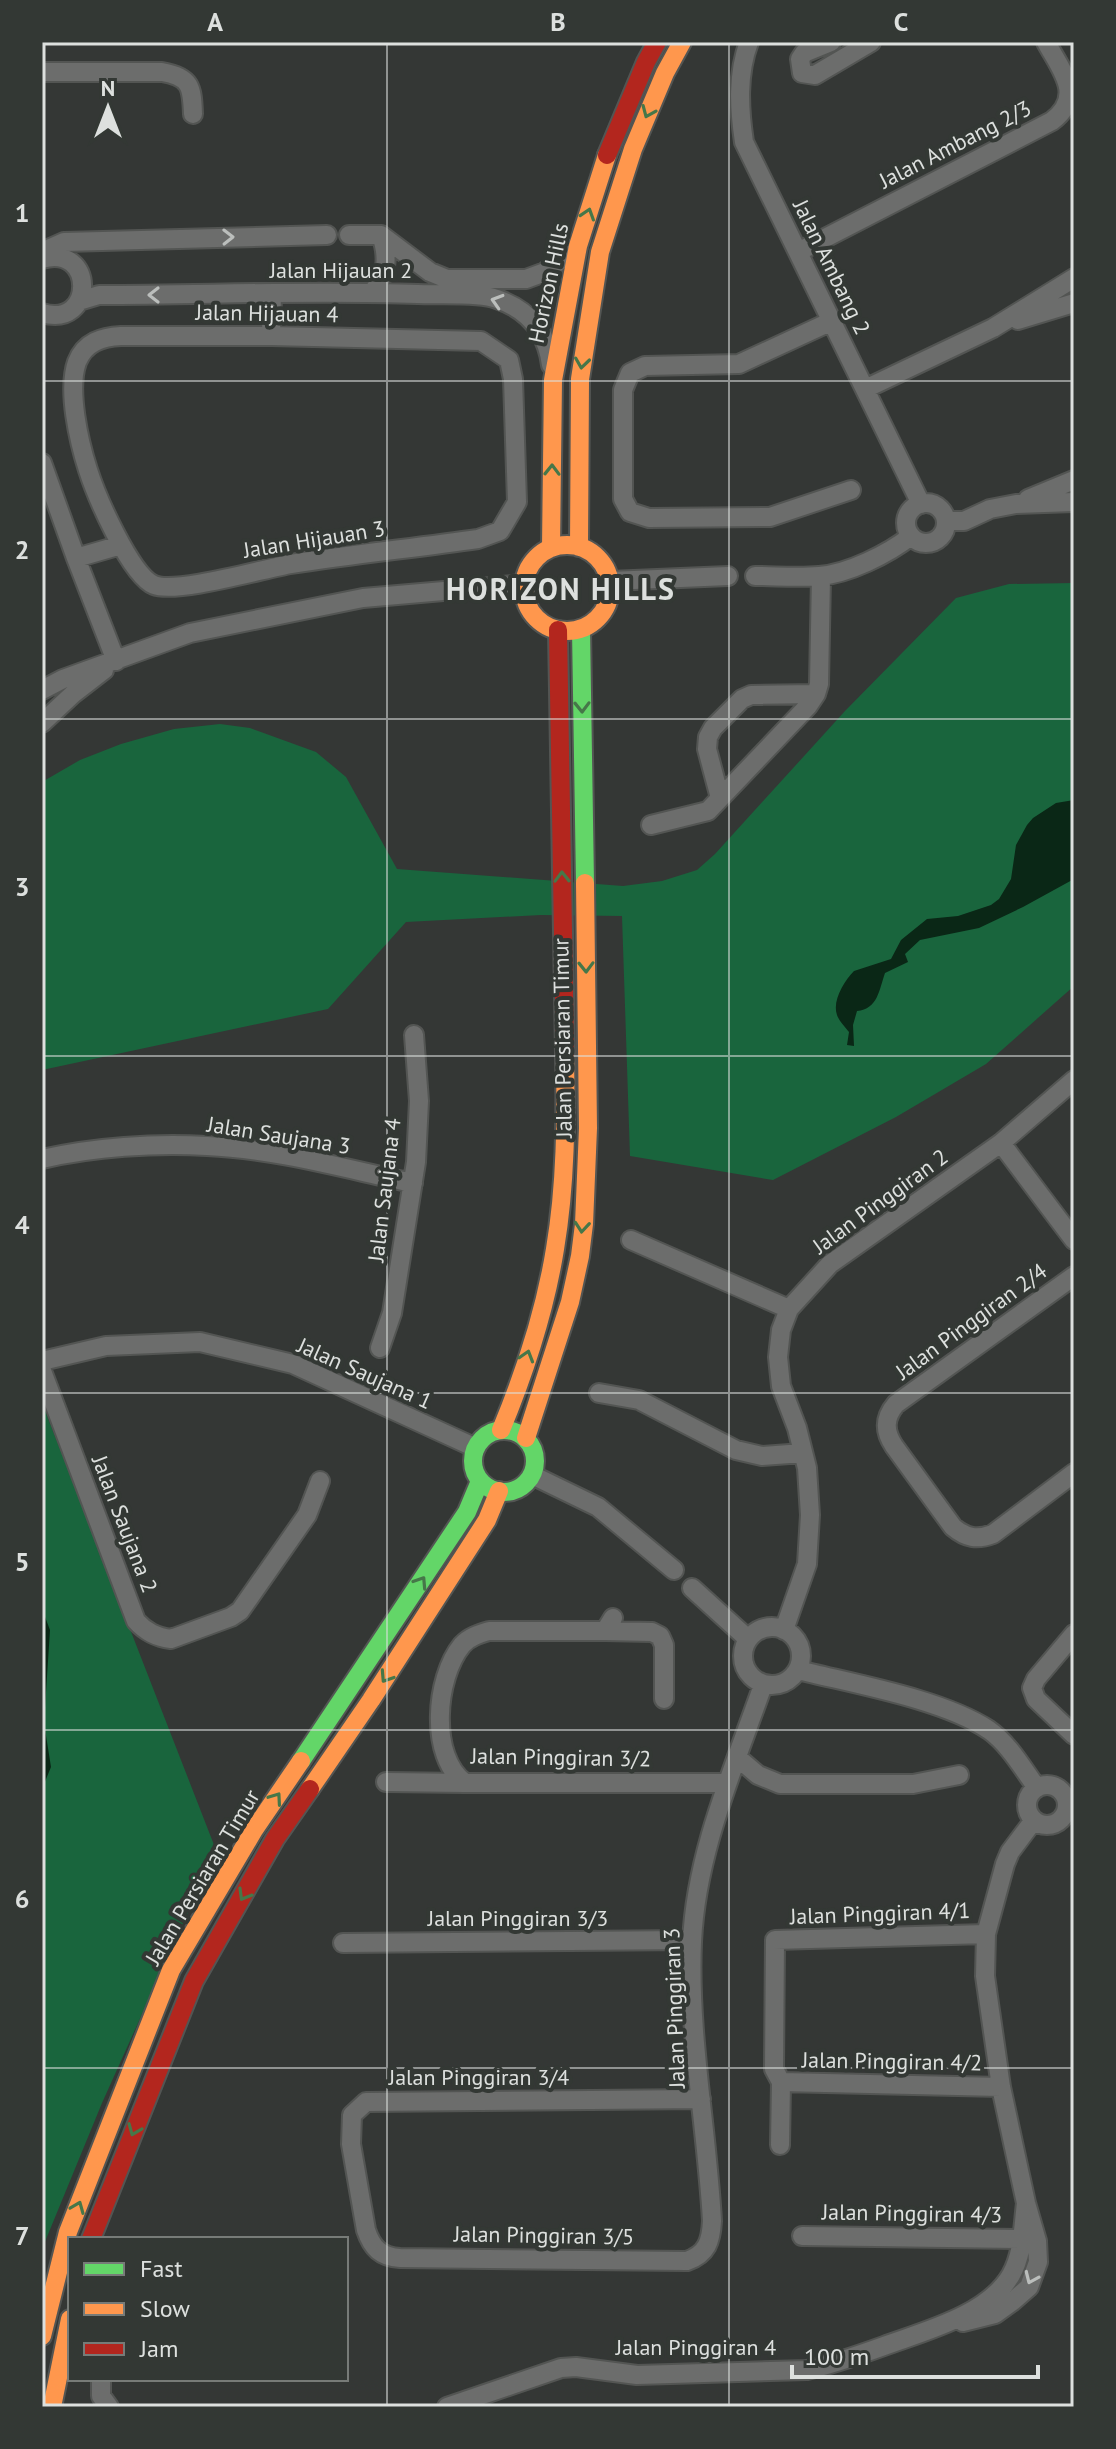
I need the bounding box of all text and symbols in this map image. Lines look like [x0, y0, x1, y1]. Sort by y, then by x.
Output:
text: A [207, 5, 223, 38]
text: B [550, 5, 566, 38]
text: C [894, 5, 908, 38]
north arrow [68, 68, 148, 148]
text: N [101, 74, 115, 102]
street label: Jalan Ambang 2/3 [873, 94, 1036, 195]
one-way arrow [641, 104, 658, 118]
street label: Jalan Ambang 2 [787, 194, 877, 339]
text: 1 [15, 196, 29, 229]
one-way arrow [579, 208, 595, 222]
street label: Horizon Hills [522, 220, 574, 346]
one-way arrow [222, 229, 235, 246]
street label: Jalan Hijauan 2 [269, 256, 412, 284]
one-way arrow [147, 286, 160, 304]
one-way arrow [491, 294, 504, 310]
street label: Jalan Hijauan 4 [194, 298, 339, 328]
one-way arrow [574, 356, 591, 370]
one-way arrow [543, 463, 561, 476]
street label: Jalan Hijauan 3 [240, 514, 387, 564]
text: 2 [15, 533, 29, 566]
district label: HORIZON HILLS [446, 569, 676, 608]
one-way arrow [574, 701, 591, 714]
text: 3 [15, 870, 29, 903]
one-way arrow [553, 870, 571, 883]
street label: Jalan Persiaran Timur [546, 937, 578, 1139]
one-way arrow [577, 961, 595, 974]
street label: Jalan Saujana 3 [204, 1110, 353, 1160]
street label: Jalan Saujana 4 [361, 1117, 407, 1264]
street label: Jalan Pinggiran 2 [806, 1142, 953, 1260]
text: 4 [15, 1208, 30, 1241]
one-way arrow [574, 1221, 591, 1234]
street label: Jalan Pinggiran 2/4 [889, 1257, 1052, 1386]
street label: Jalan Saujana 1 [292, 1330, 437, 1415]
one-way arrow [518, 1350, 534, 1364]
street label: Jalan Saujana 2 [86, 1451, 164, 1597]
text: 5 [15, 1545, 29, 1578]
one-way arrow [412, 1577, 427, 1591]
one-way arrow [380, 1669, 395, 1683]
street label: Jalan Pinggiran 3/2 [470, 1741, 651, 1773]
street label: Jalan Persiaran Timur [138, 1784, 266, 1971]
one-way arrow [266, 1792, 281, 1807]
text: 6 [15, 1882, 29, 1915]
one-way arrow [238, 1886, 254, 1901]
street label: Jalan Pinggiran 4/1 [788, 1896, 971, 1930]
street label: Jalan Pinggiran 3/3 [427, 1904, 608, 1932]
street label: Jalan Pinggiran 3 [657, 1927, 691, 2090]
street label: Jalan Pinggiran 4/2 [801, 2045, 982, 2077]
street label: Jalan Pinggiran 3/4 [388, 2063, 569, 2091]
one-way arrow [127, 2122, 144, 2136]
street label: Jalan Pinggiran 4/3 [821, 2197, 1002, 2229]
one-way arrow [68, 2201, 85, 2215]
text: 7 [15, 2219, 29, 2252]
street label: Jalan Pinggiran 3/5 [453, 2219, 634, 2251]
legend [68, 2237, 348, 2381]
text: Fast [140, 2253, 183, 2284]
one-way arrow [1025, 2269, 1041, 2284]
text: Slow [140, 2293, 190, 2324]
scale bar [792, 2329, 1038, 2379]
text: Jam [139, 2333, 178, 2364]
street label: Jalan Pinggiran 4 [615, 2333, 776, 2361]
text: 100 m [804, 2341, 869, 2372]

